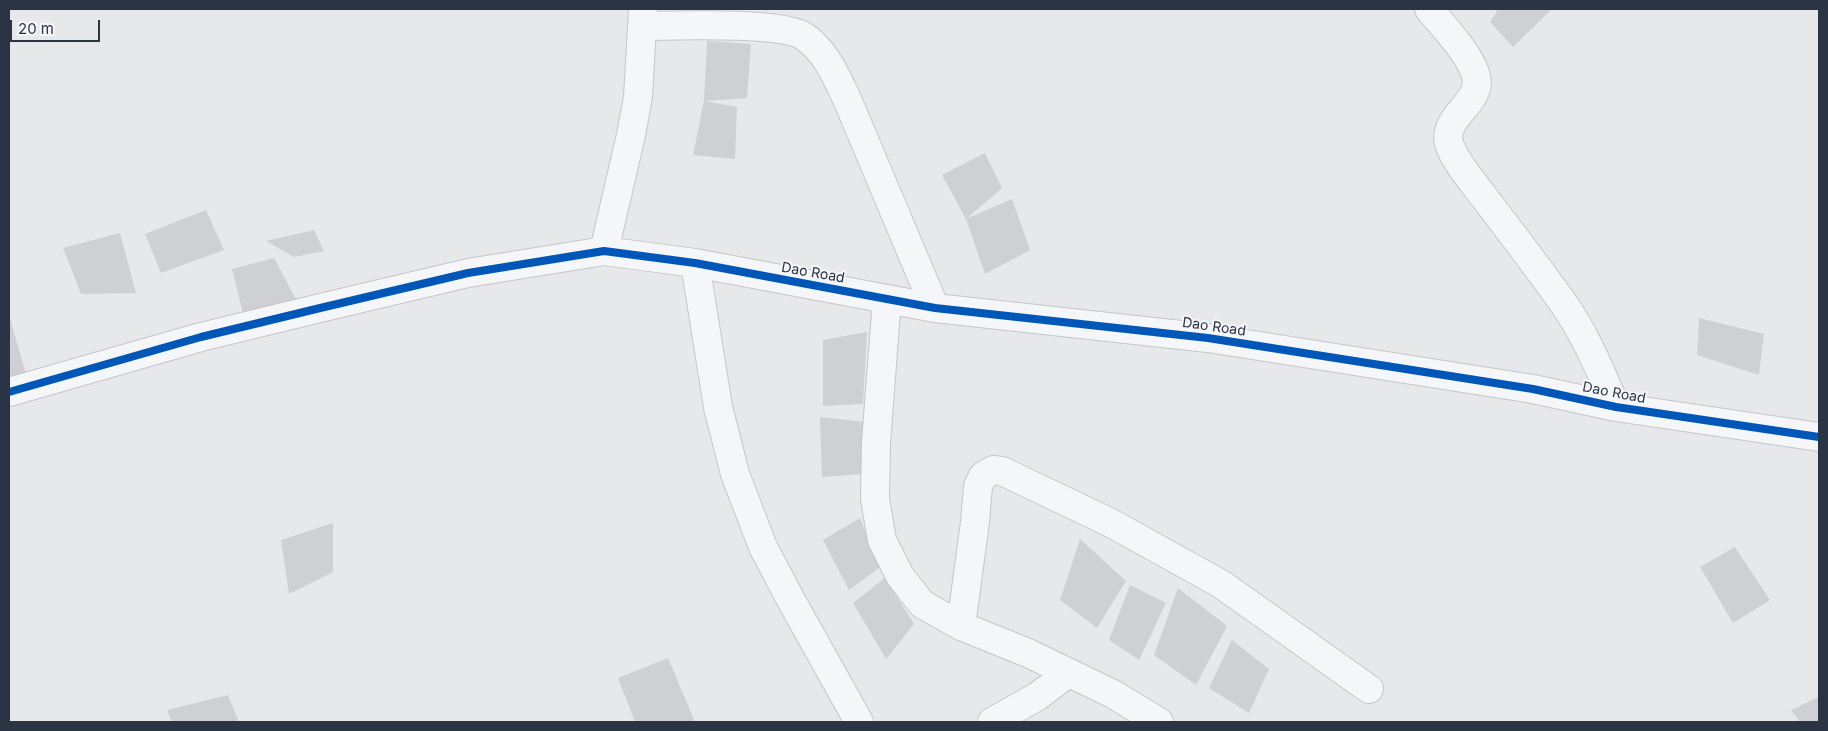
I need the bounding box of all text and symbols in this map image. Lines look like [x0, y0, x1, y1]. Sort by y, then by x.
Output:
scale bar [12, 10, 102, 42]
text: 20 m [18, 19, 54, 38]
street label: Dao Road [780, 259, 846, 287]
street label: Dao Road [1181, 314, 1247, 340]
street label: Dao Road [1581, 379, 1647, 407]

